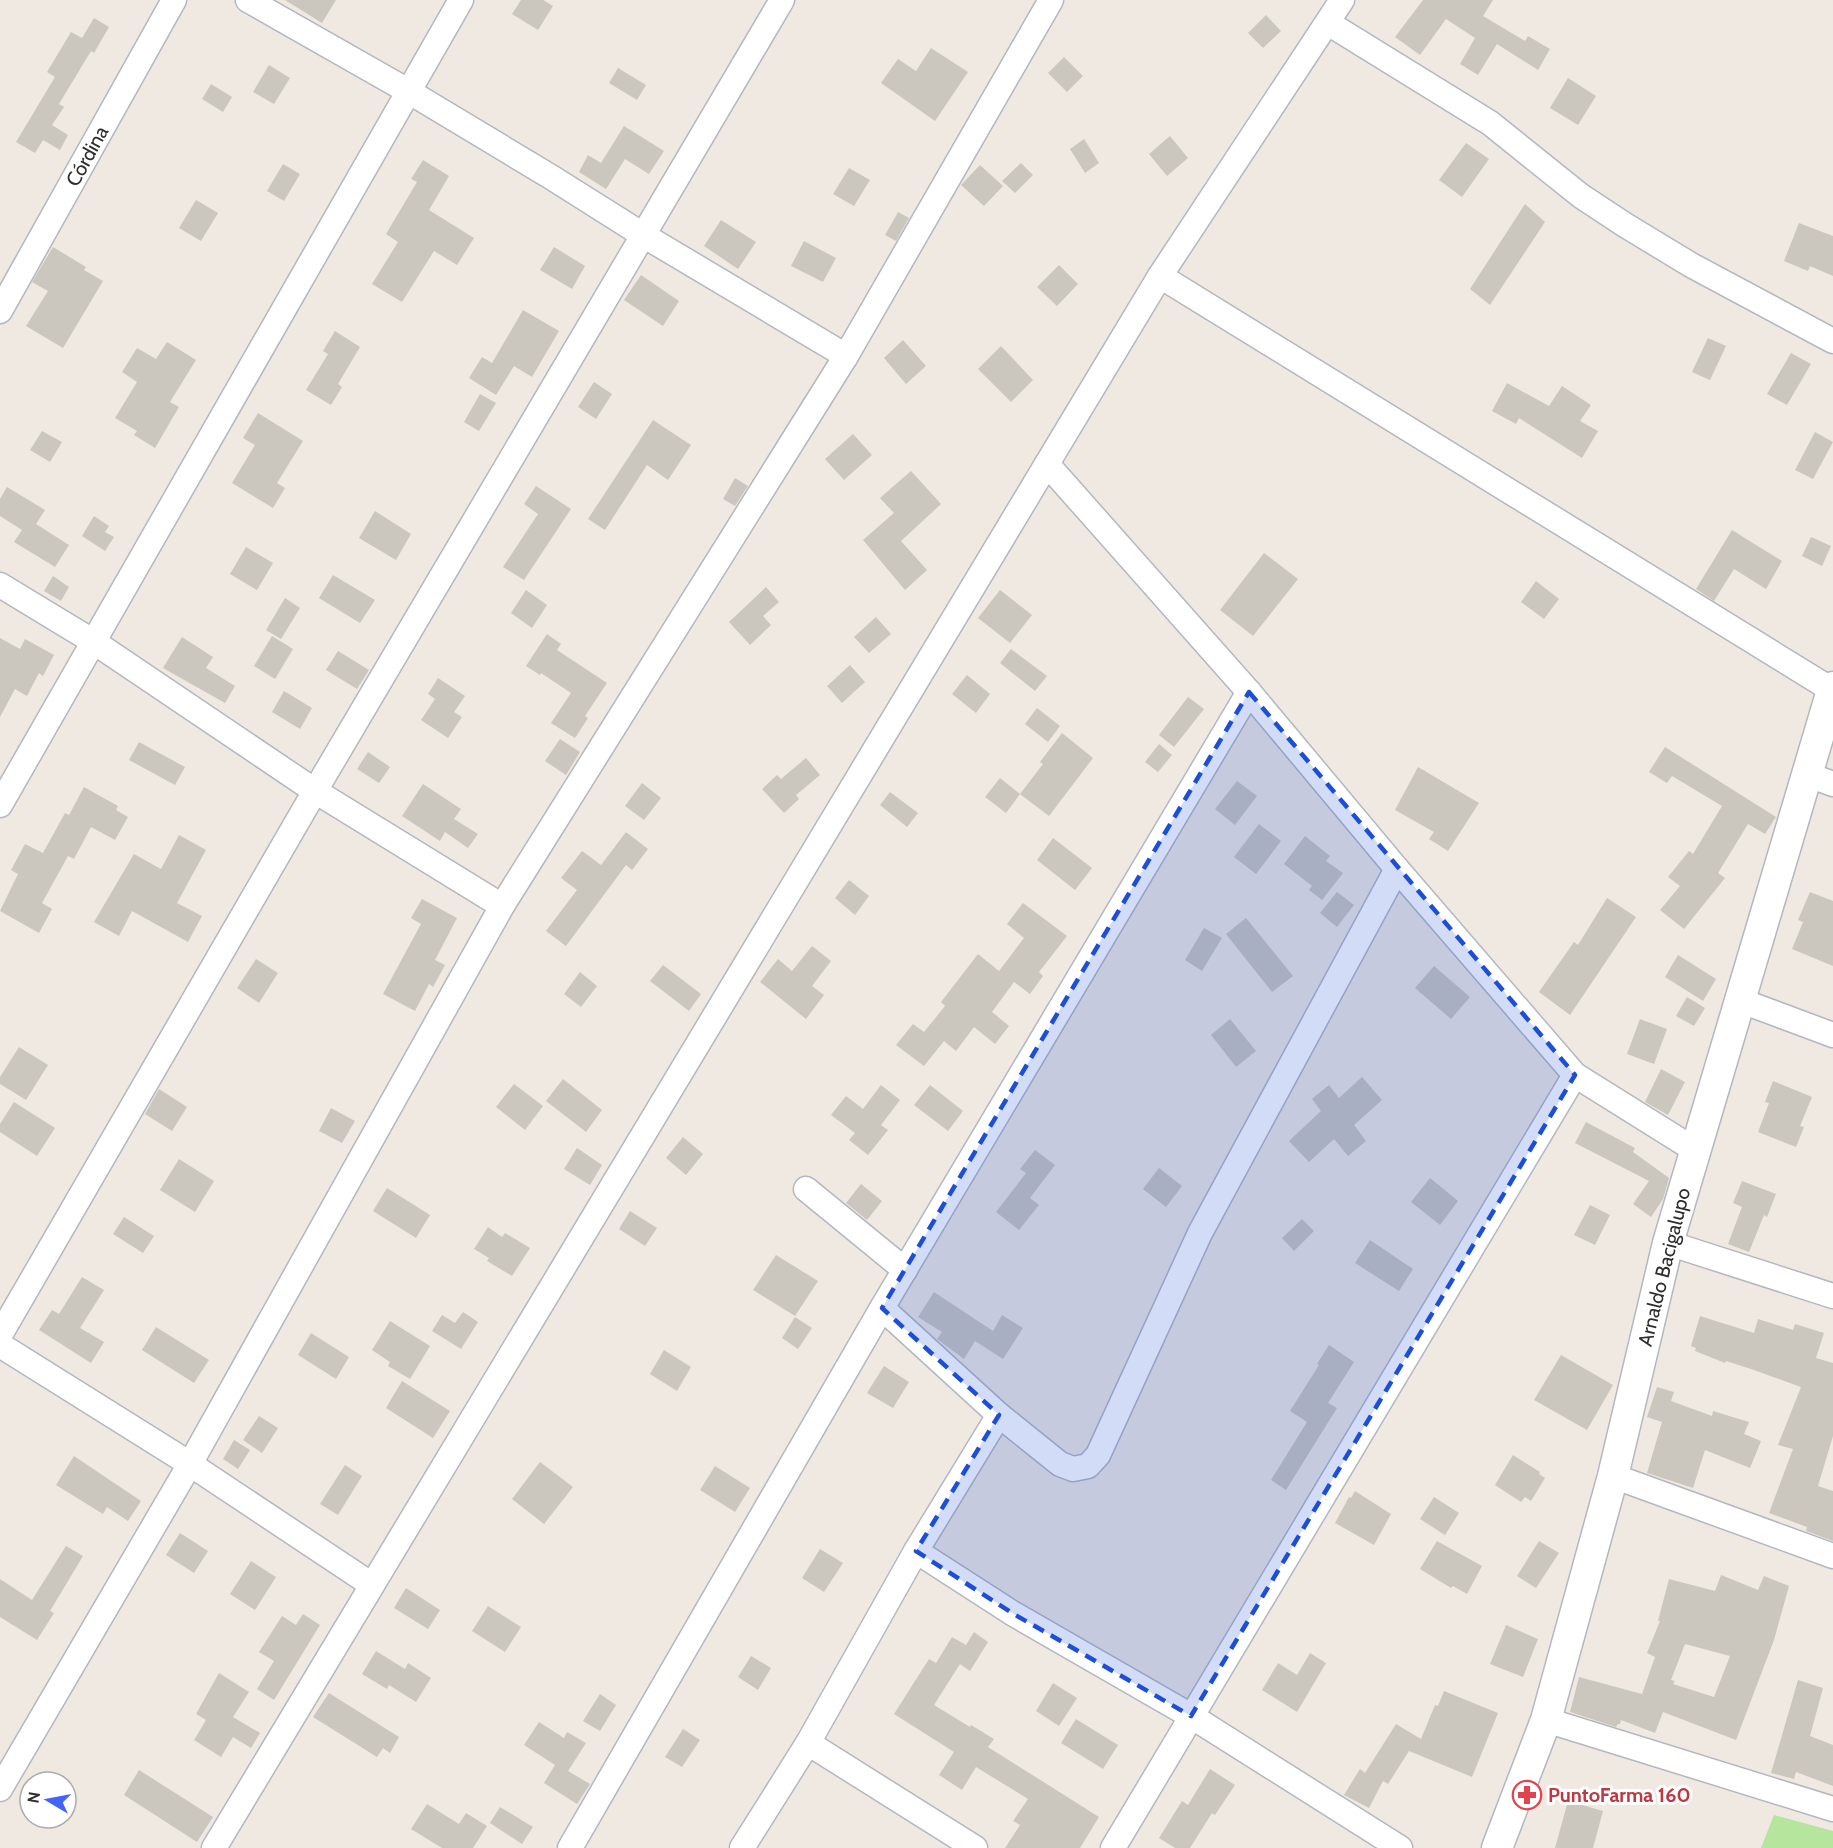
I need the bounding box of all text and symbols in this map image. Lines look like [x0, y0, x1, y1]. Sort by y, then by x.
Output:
street label: Córdina [61, 121, 113, 190]
street label: Arnaldo Bacigalupo [1633, 1185, 1695, 1349]
north arrow [18, 1770, 78, 1830]
pharmacy icon: PuntoFarma 160 [1511, 1779, 1543, 1811]
place label: PuntoFarma 160 [1548, 1783, 1691, 1807]
text: N [23, 1790, 44, 1805]

